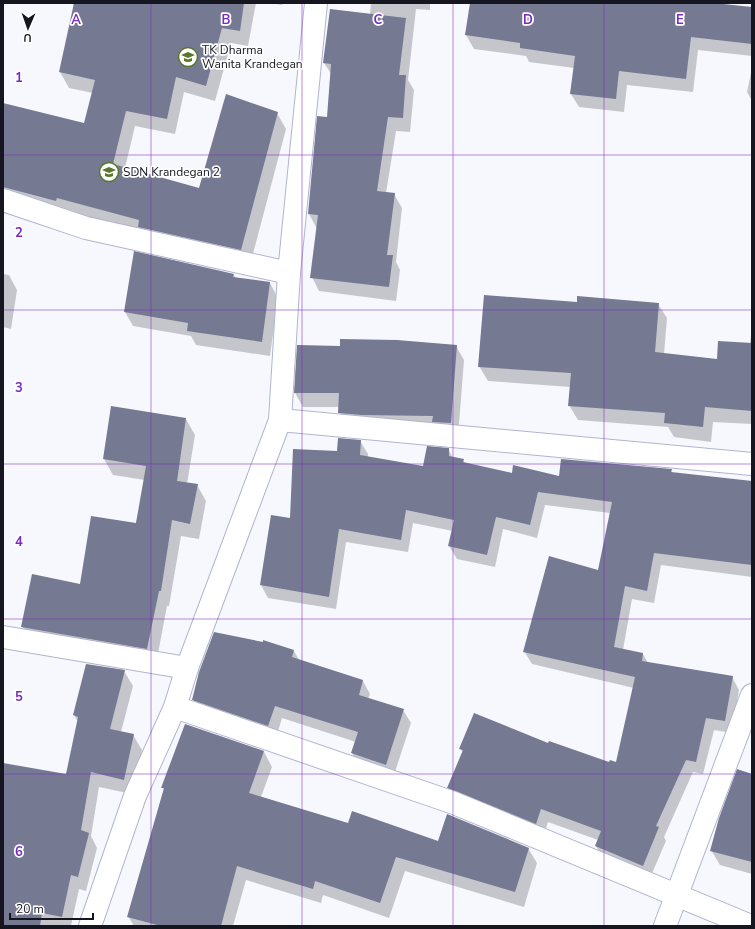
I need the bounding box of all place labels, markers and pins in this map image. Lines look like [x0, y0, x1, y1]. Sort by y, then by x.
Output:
place label: TK Dharma Wanita Krandegan [202, 42, 303, 72]
school or university icon: TK Dharma Wanita Krandegan [177, 46, 199, 68]
school or university icon: SDN Krandegan 2 [98, 161, 120, 183]
place label: SDN Krandegan 2 [123, 164, 220, 180]

